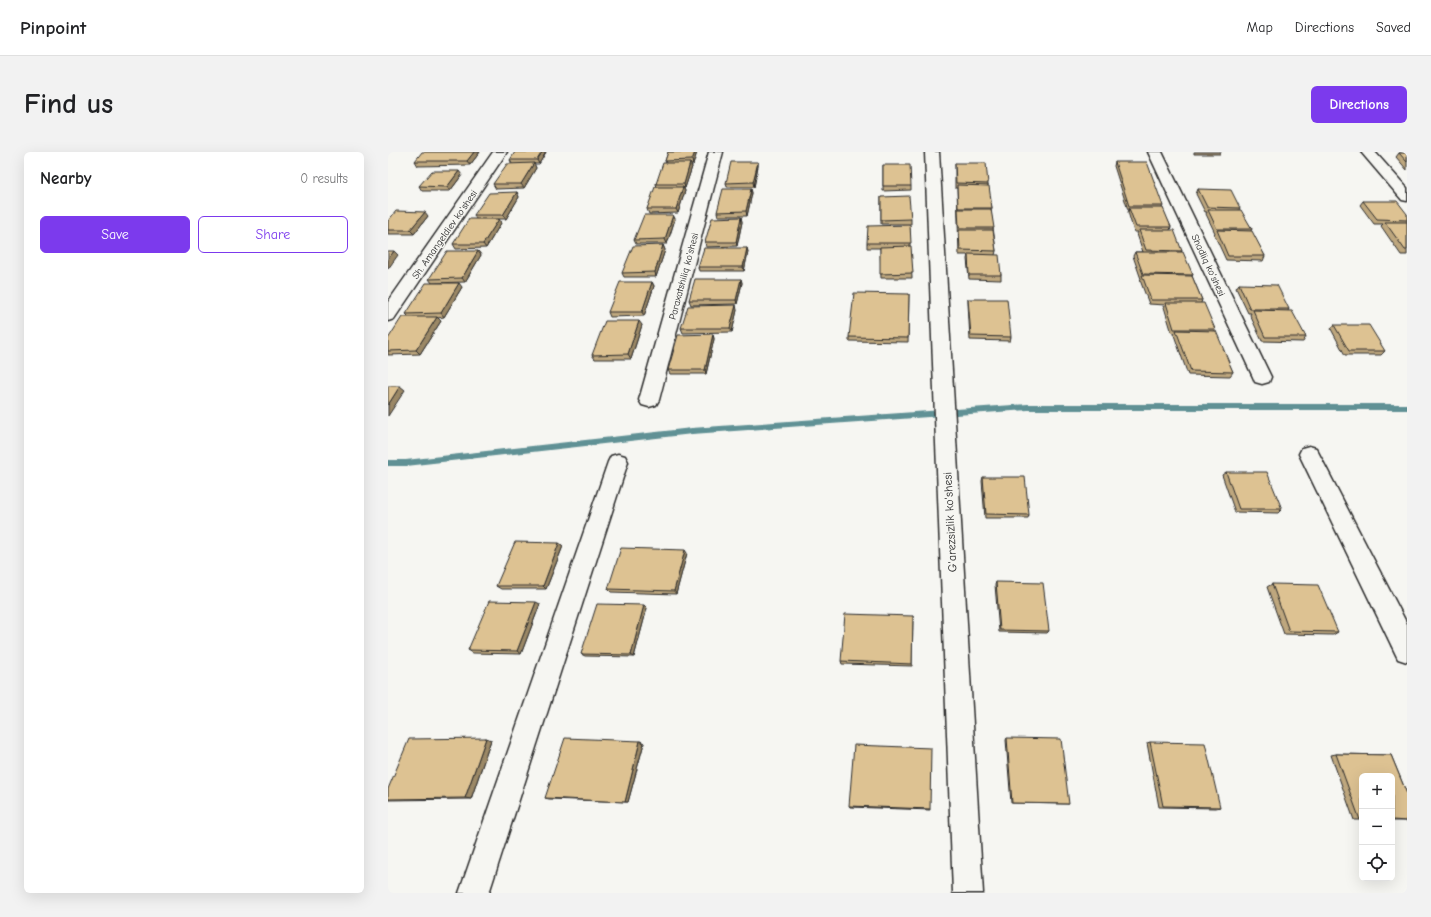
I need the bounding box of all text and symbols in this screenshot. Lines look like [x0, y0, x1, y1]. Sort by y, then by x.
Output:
text: Pinpoint [20, 17, 86, 39]
text: Map [1246, 19, 1273, 36]
text: Directions [1295, 19, 1354, 36]
text: Saved [1376, 19, 1411, 36]
button: Directions [1311, 86, 1407, 123]
text: Find us [24, 88, 113, 120]
text: Nearby [40, 169, 91, 188]
text: 0 results [300, 171, 348, 186]
street label: Sh. Amangeldiev ko'shesi [410, 188, 480, 281]
button: Save [40, 216, 190, 253]
button: Share [198, 216, 348, 253]
street label: Paraxatshiliq ko'shesi [667, 232, 701, 321]
street label: Shadliq ko'shesi [1188, 232, 1228, 298]
street label: G'arezsizlik ko'shesi [940, 471, 960, 573]
map controls [1359, 773, 1395, 881]
button: + [1359, 773, 1395, 809]
button: − [1359, 809, 1395, 845]
button: locate [1359, 845, 1395, 881]

